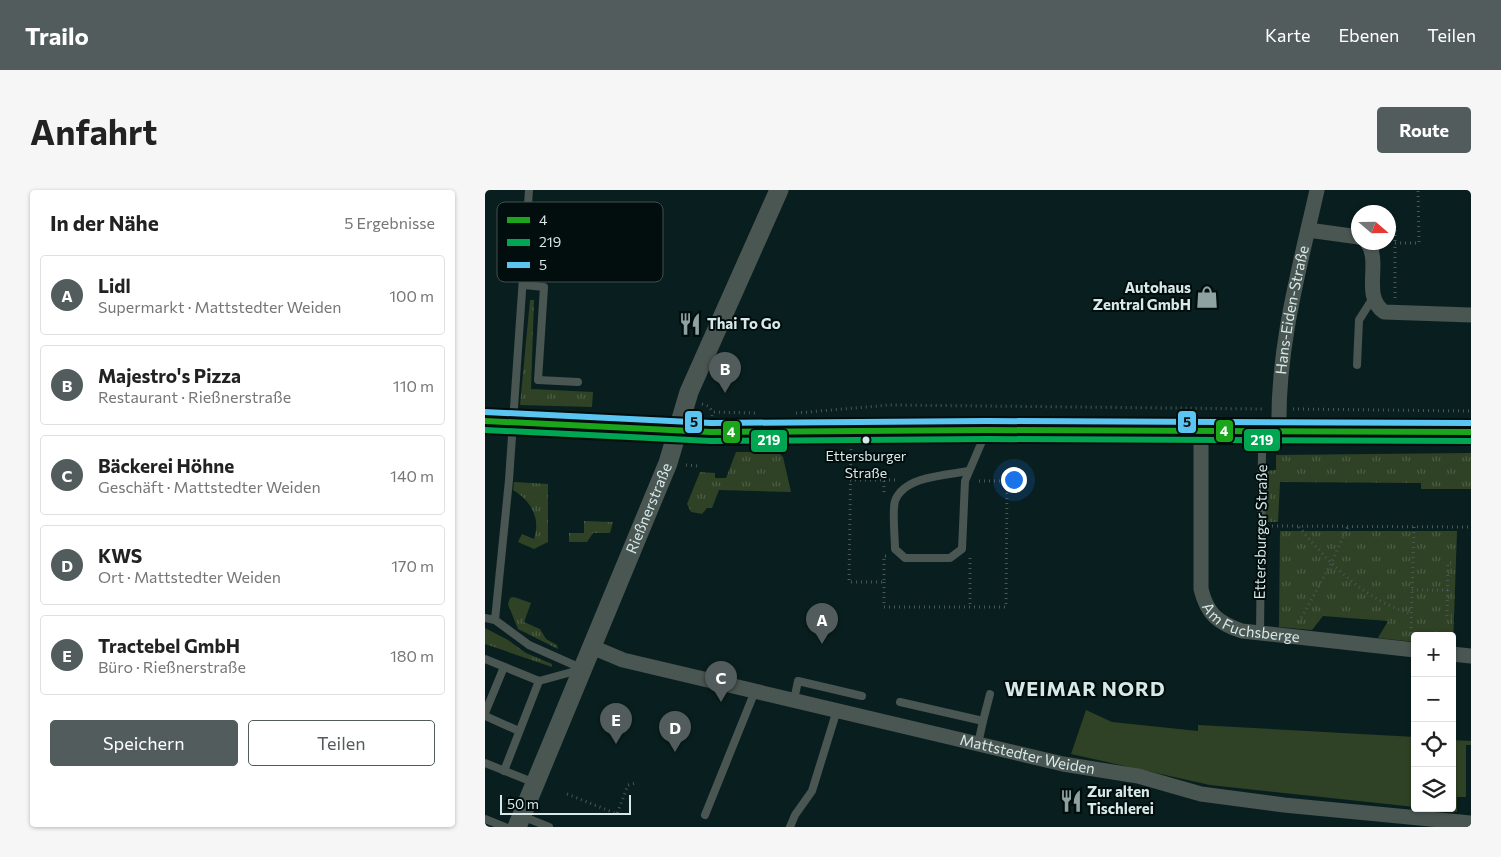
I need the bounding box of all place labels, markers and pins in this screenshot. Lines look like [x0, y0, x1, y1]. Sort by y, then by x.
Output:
place label: Autohaus Zentral GmbH [1093, 278, 1191, 313]
shop icon: Autohaus Zentral GmbH [1194, 284, 1220, 310]
restaurant icon: Thai To Go [677, 311, 703, 337]
place label: Thai To Go [707, 314, 781, 332]
pin: B [709, 352, 741, 393]
marker: Ettersburger Straße [861, 435, 871, 445]
place label: Ettersburger Straße [826, 447, 907, 481]
pin: A [806, 603, 838, 644]
pin: C [705, 661, 737, 702]
pin: E [600, 703, 632, 744]
pin: D [659, 711, 691, 752]
place label: Zur alten Tischlerei [1087, 782, 1154, 817]
restaurant icon: Zur alten Tischlerei [1058, 788, 1084, 814]

